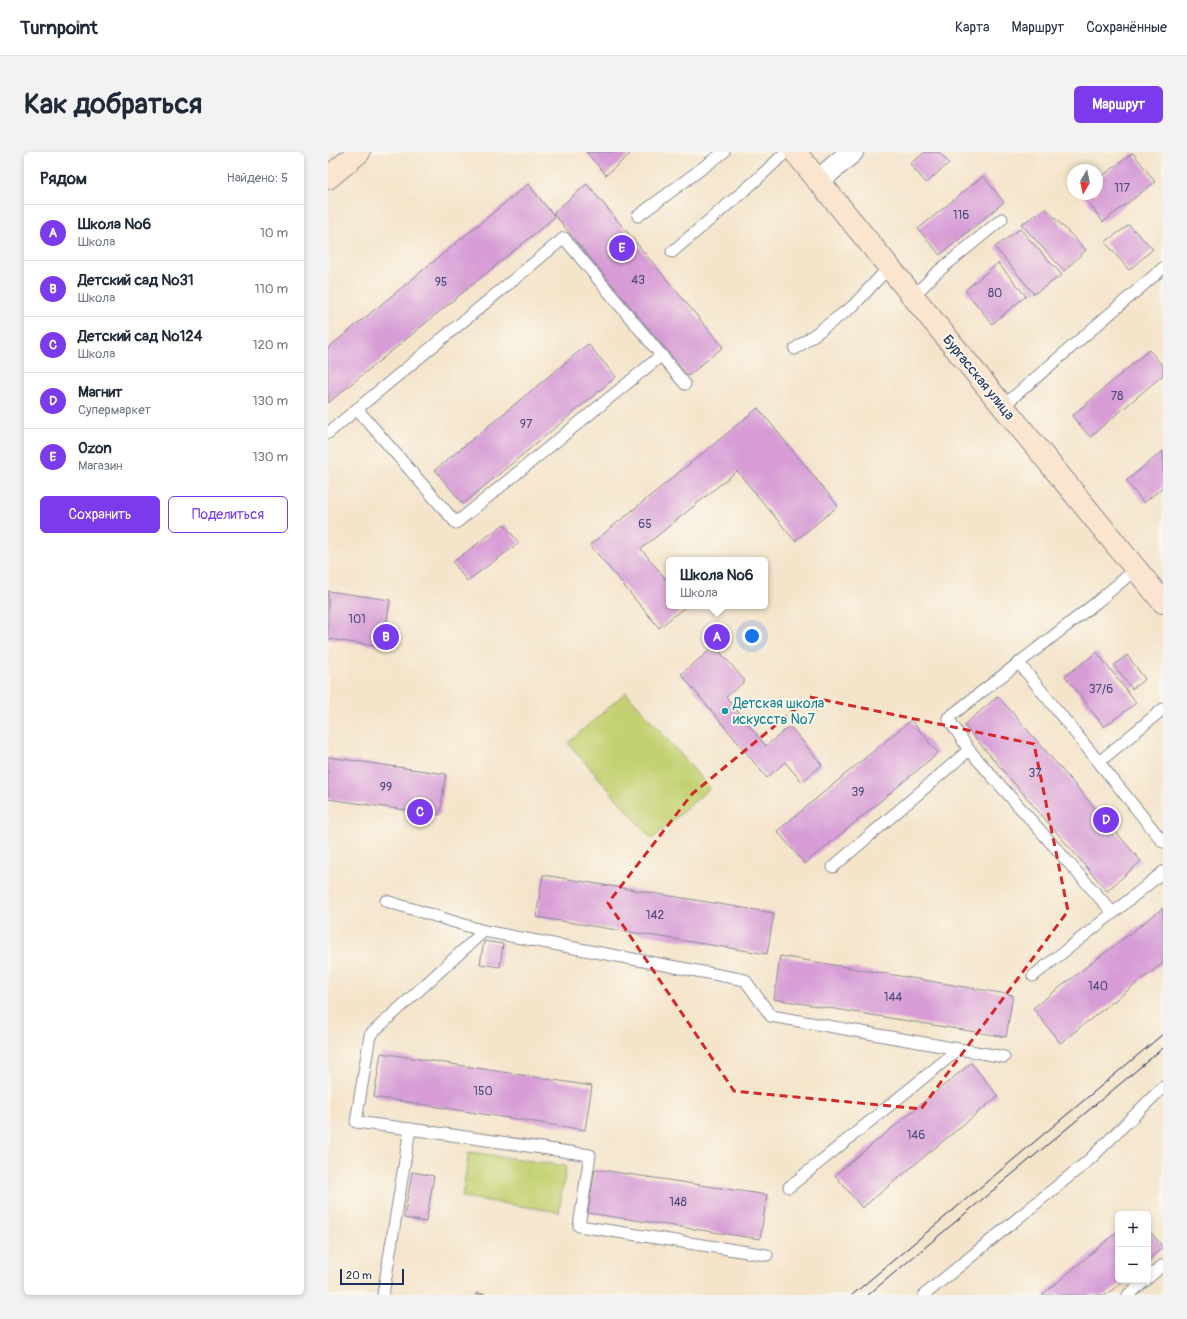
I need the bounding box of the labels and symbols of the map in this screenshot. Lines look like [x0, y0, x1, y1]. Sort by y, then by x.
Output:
north arrow [1067, 164, 1103, 200]
house number: 117 [1114, 181, 1131, 196]
house number: 116 [953, 208, 969, 223]
pin: E [609, 233, 635, 263]
house number: 43 [631, 273, 645, 288]
house number: 95 [435, 275, 447, 290]
house number: 80 [988, 286, 1002, 301]
street label: Бургасская улица [939, 331, 1018, 423]
house number: 78 [1111, 389, 1123, 404]
house number: 97 [520, 417, 533, 432]
house number: 65 [638, 517, 652, 532]
house number: 101 [348, 612, 366, 627]
pin: B [373, 622, 399, 652]
pin: A [704, 622, 730, 652]
your location [742, 626, 762, 646]
house number: 37/6 [1089, 682, 1113, 697]
place label: Детская школа искусств №7 [732, 695, 824, 728]
marker: Детская школа искусств №7 [720, 706, 730, 716]
house number: 37 [1028, 766, 1042, 781]
house number: 99 [380, 780, 392, 795]
house number: 39 [852, 785, 864, 800]
pin: C [407, 797, 433, 827]
pin: D [1093, 805, 1119, 835]
house number: 142 [646, 908, 664, 923]
house number: 140 [1088, 979, 1108, 994]
house number: 144 [884, 990, 902, 1005]
house number: 150 [473, 1084, 493, 1099]
house number: 146 [907, 1128, 925, 1143]
house number: 148 [669, 1195, 687, 1210]
scale bar [340, 1267, 404, 1286]

